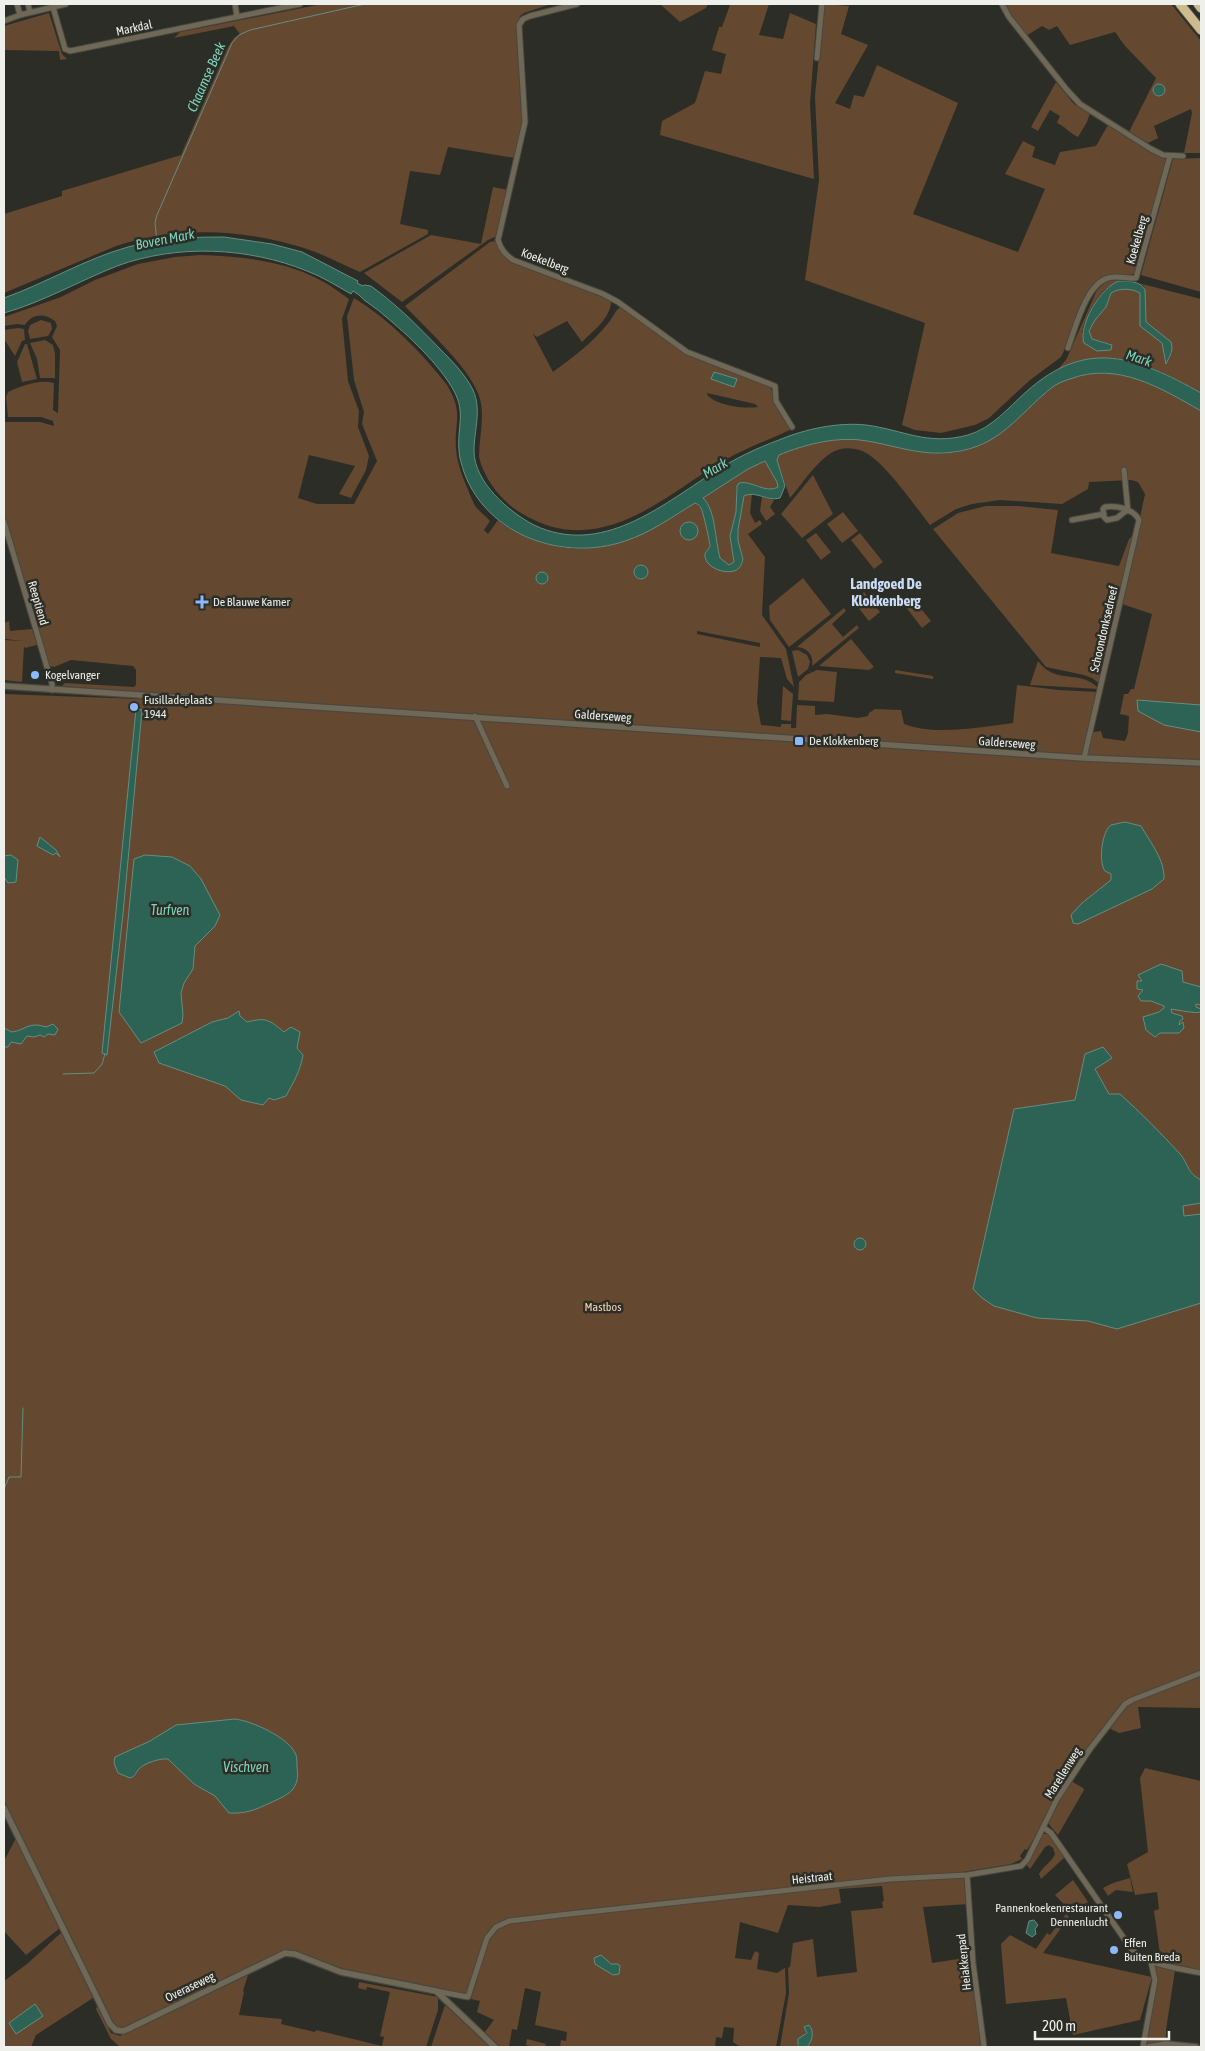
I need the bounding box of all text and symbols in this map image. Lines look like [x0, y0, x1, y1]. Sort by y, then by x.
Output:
street label: Markdal [115, 17, 154, 39]
water label: Chaamse Beek [184, 39, 229, 114]
street label: Koekelberg [1123, 213, 1151, 266]
water label: Boven Mark [134, 225, 197, 253]
street label: Koekelberg [519, 246, 572, 277]
water label: Mark [1124, 346, 1155, 370]
water label: Mark [700, 454, 731, 481]
district label: Landgoed De Klokkenberg [850, 575, 922, 609]
street label: Reeptiend [25, 579, 51, 627]
street label: Schoondonksedreef [1087, 584, 1121, 673]
marker: De Blauwe Kamer [195, 595, 209, 609]
place label: De Blauwe Kamer [213, 595, 291, 609]
place label: Kogelvanger [45, 668, 100, 682]
marker: Kogelvanger [29, 669, 41, 681]
place label: Fusilladeplaats 1944 [144, 693, 212, 721]
marker: Fusilladeplaats 1944 [128, 701, 140, 713]
street label: Galderseweg [574, 707, 633, 725]
place label: De Klokkenberg [809, 734, 879, 748]
street label: Galderseweg [978, 734, 1037, 752]
marker: De Klokkenberg [793, 735, 805, 747]
water label: Turfven [151, 902, 190, 918]
park label: Mastbos [585, 1300, 621, 1314]
street label: Marellenweg [1042, 1744, 1085, 1801]
water label: Vischven [223, 1759, 269, 1775]
street label: Heistraat [791, 1869, 834, 1887]
place label: Pannenkoekenrestaurant Dennenlucht [995, 1901, 1109, 1929]
marker: Pannenkoekenrestaurant Dennenlucht [1112, 1909, 1124, 1921]
street label: Heiakkerpad [954, 1933, 974, 1991]
place label: Effen Buiten Breda [1124, 1936, 1180, 1964]
marker: Effen Buiten Breda [1108, 1944, 1120, 1956]
street label: Overaseweg [163, 1969, 218, 2005]
scale bar [1035, 2008, 1169, 2040]
text: 200 m [1042, 2017, 1076, 2034]

